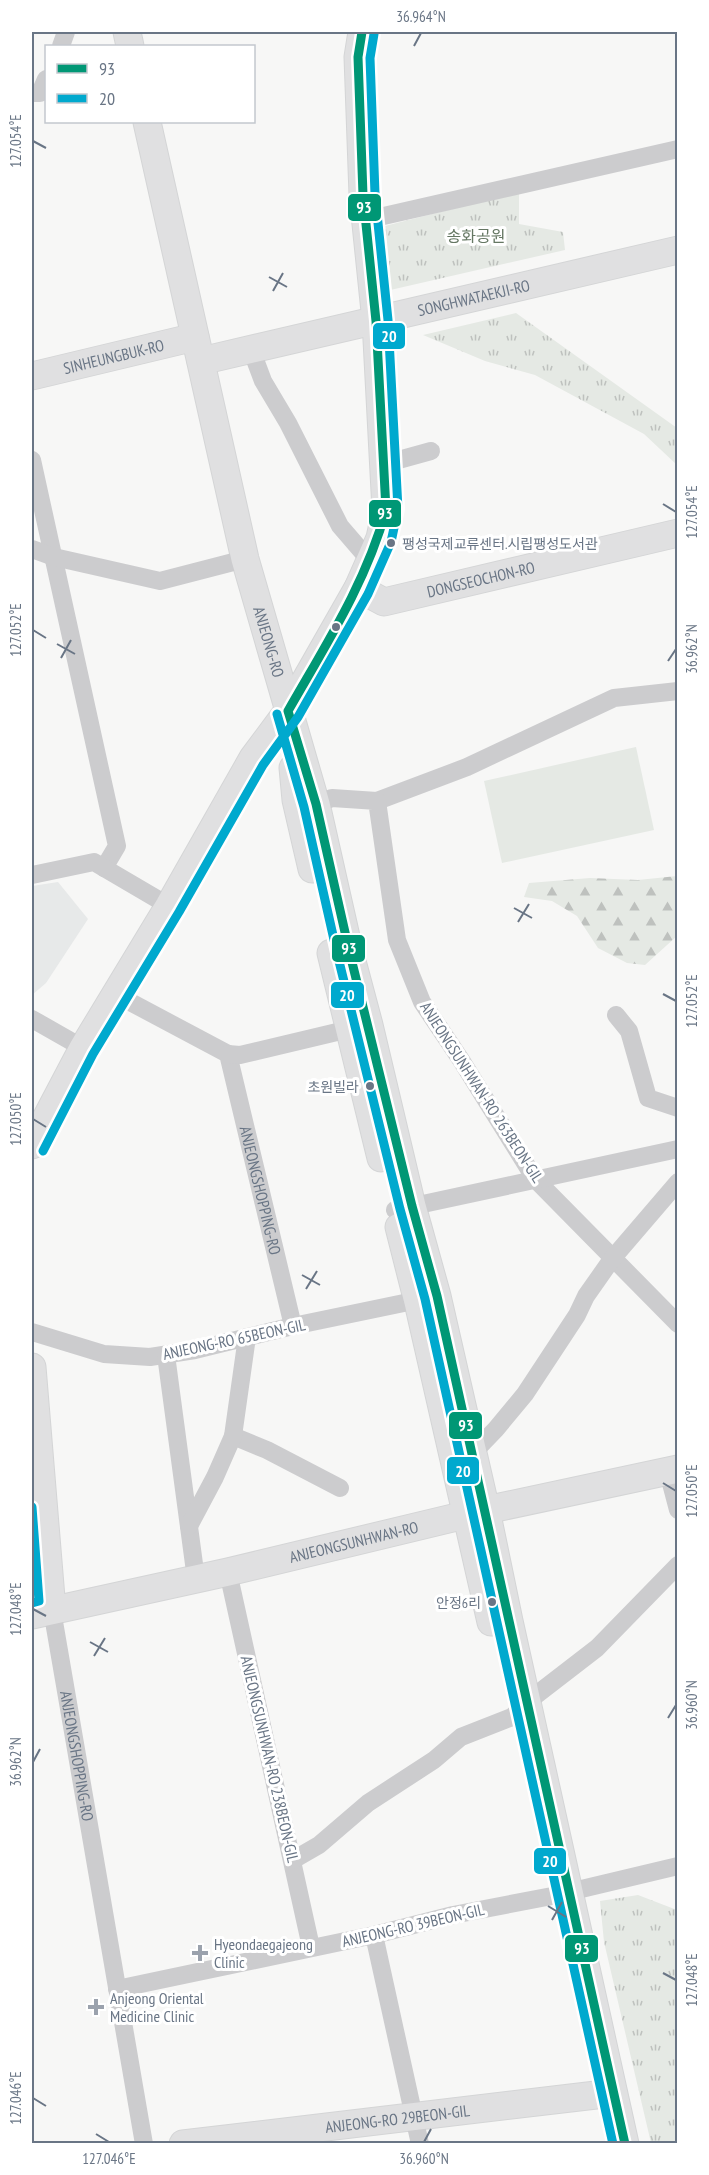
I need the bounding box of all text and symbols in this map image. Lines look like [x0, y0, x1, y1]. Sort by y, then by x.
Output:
text: 36.964°N [396, 7, 446, 26]
legend [45, 45, 255, 123]
text: 93 [99, 57, 115, 80]
text: 20 [99, 87, 115, 110]
text: 127.054°E [6, 114, 25, 168]
line badge: 93 [347, 193, 382, 222]
text: 93 [356, 197, 372, 217]
park label: 송화공원 [447, 226, 505, 246]
street label: SONGHWATAEKJI-RO [416, 275, 532, 320]
line badge: 20 [372, 322, 406, 350]
text: 20 [381, 326, 397, 346]
street label: SINHEUNGBUK-RO [61, 335, 166, 378]
text: 127.054°E [682, 485, 701, 539]
line badge: 93 [368, 499, 402, 528]
text: 93 [377, 503, 393, 523]
place label: 팽성국제교류센터.시립팽성도서관 [402, 535, 598, 553]
marker: 팽성국제교류센터.시립팽성도서관 [385, 537, 397, 549]
street label: DONGSEOCHON-RO [425, 557, 537, 602]
text: 127.052°E [6, 603, 25, 657]
street label: ANJEONG-RO [249, 604, 289, 680]
unlabelled marker [330, 621, 342, 633]
text: 36.962°N [682, 624, 701, 674]
line badge: 93 [331, 934, 366, 963]
text: 93 [341, 938, 357, 958]
text: 127.052°E [682, 974, 701, 1028]
line badge: 20 [330, 981, 365, 1009]
text: 20 [339, 985, 355, 1005]
street label: ANJEONGSUNHWAN-RO 263BEON-GIL [416, 998, 548, 1186]
place label: 초원빌라 [307, 1078, 359, 1096]
marker: 초원빌라 [364, 1080, 376, 1092]
text: 127.050°E [6, 1092, 25, 1146]
street label: ANJEONGSHOPPING-RO [236, 1124, 286, 1257]
street label: ANJEONG-RO 65BEON-GIL [161, 1314, 307, 1364]
line badge: 93 [448, 1411, 483, 1440]
text: 93 [458, 1415, 474, 1435]
line badge: 20 [446, 1456, 480, 1485]
text: 20 [455, 1461, 471, 1481]
text: 127.050°E [682, 1464, 701, 1518]
street label: ANJEONGSUNHWAN-RO [287, 1517, 420, 1567]
text: 127.048°E [6, 1582, 25, 1636]
place label: 안정6리 [436, 1594, 481, 1612]
marker: 안정6리 [486, 1596, 498, 1608]
street label: ANJEONGSUNHWAN-RO 238BEON-GIL [236, 1654, 304, 1865]
text: 36.960°N [682, 1680, 701, 1730]
street label: ANJEONGSHOPPING-RO [56, 1689, 98, 1823]
text: 36.962°N [6, 1737, 25, 1787]
line badge: 20 [533, 1847, 567, 1875]
text: 20 [542, 1851, 558, 1871]
street label: ANJEONG-RO 39BEON-GIL [340, 1899, 486, 1951]
place label: Hyeondaegajeong Clinic [214, 1934, 313, 1972]
line badge: 93 [564, 1934, 599, 1963]
text: 93 [574, 1938, 590, 1958]
marker: Hyeondaegajeong Clinic [191, 1944, 209, 1962]
text: 127.048°E [682, 1953, 701, 2007]
place label: Anjeong Oriental Medicine Clinic [110, 1988, 204, 2026]
marker: Anjeong Oriental Medicine Clinic [87, 1998, 105, 2016]
text: 127.046°E [6, 2071, 25, 2125]
street label: ANJEONG-RO 29BEON-GIL [324, 2100, 471, 2137]
text: 127.046°E [82, 2149, 136, 2168]
text: 36.960°N [399, 2149, 449, 2168]

